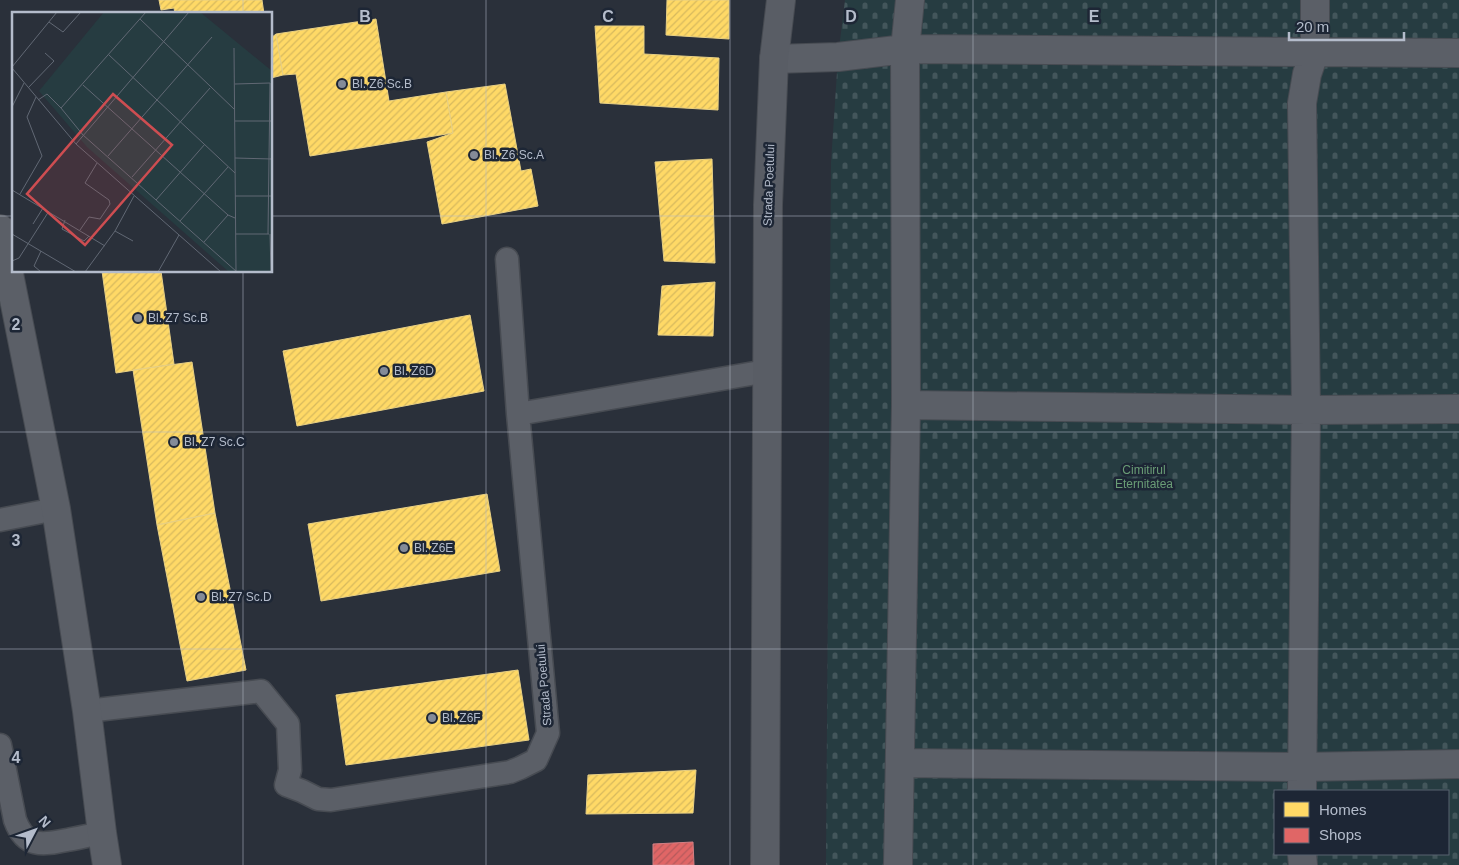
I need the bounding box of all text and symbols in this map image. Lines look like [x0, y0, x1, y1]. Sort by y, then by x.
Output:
text: B [359, 8, 371, 25]
text: C [602, 8, 614, 25]
text: D [845, 8, 857, 25]
text: E [1089, 8, 1100, 25]
scale bar [1289, 10, 1404, 42]
inset map [12, 12, 272, 272]
text: 20 m [1296, 18, 1329, 35]
place label: Bl. Z6 Sc.B [352, 77, 412, 91]
marker: Bl. Z6 Sc.B [336, 78, 348, 90]
street label: Strada Poetului [761, 144, 777, 226]
place label: Bl. Z6 Sc.A [484, 148, 544, 162]
marker: Bl. Z6 Sc.A [468, 149, 480, 161]
place label: Bl. Z7 Sc.B [148, 311, 208, 325]
marker: Bl. Z7 Sc.B [132, 312, 144, 324]
text: 2 [12, 316, 21, 333]
place label: Bl. Z6D [394, 364, 434, 378]
marker: Bl. Z6D [378, 365, 390, 377]
place label: Bl. Z7 Sc.C [184, 435, 245, 449]
marker: Bl. Z7 Sc.C [168, 436, 180, 448]
park label: Cimitirul Eternitatea [1115, 463, 1173, 491]
text: 3 [12, 532, 21, 549]
place label: Bl. Z6E [414, 541, 453, 555]
marker: Bl. Z6E [398, 542, 410, 554]
place label: Bl. Z7 Sc.D [211, 590, 272, 604]
marker: Bl. Z7 Sc.D [195, 591, 207, 603]
street label: Strada Poetului [533, 644, 555, 726]
place label: Bl. Z6F [442, 711, 481, 725]
marker: Bl. Z6F [426, 712, 438, 724]
text: 4 [12, 749, 21, 766]
legend [1274, 790, 1449, 855]
text: Homes [1319, 801, 1367, 818]
north arrow [10, 805, 60, 855]
text: N [35, 812, 54, 831]
text: Shops [1319, 826, 1362, 843]

